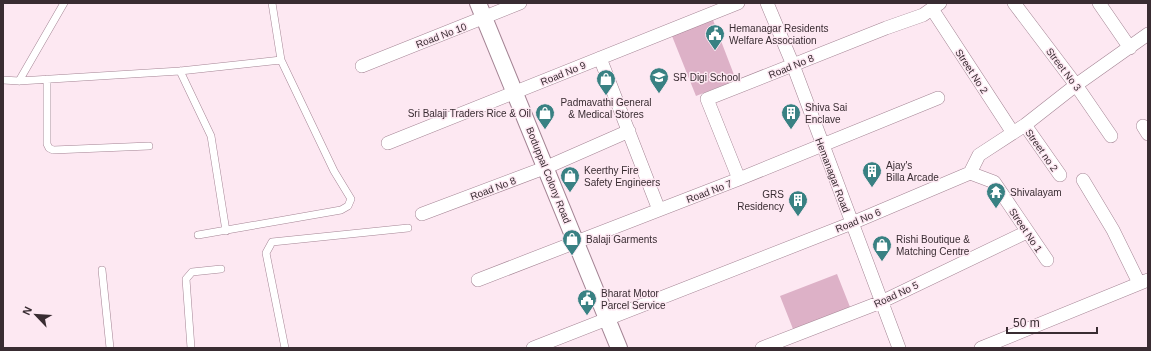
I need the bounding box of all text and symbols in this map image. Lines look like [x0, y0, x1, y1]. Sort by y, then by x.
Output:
street label: Road No 10 [414, 21, 468, 50]
public building icon: Hemanagar Residents Welfare Association [704, 23, 726, 51]
place label: Hemanagar Residents Welfare Association [729, 23, 829, 46]
street label: Street No 3 [1044, 46, 1083, 93]
street label: Street No 2 [953, 47, 990, 96]
street label: Road No 8 [767, 52, 816, 81]
street label: Road No 9 [539, 59, 588, 88]
school or university icon: SR Digi School [648, 66, 670, 94]
shop icon: Padmavathi General & Medical Stores [595, 68, 617, 96]
place label: SR Digi School [673, 72, 740, 83]
place label: Padmavathi General & Medical Stores [560, 97, 652, 120]
shop icon: Sri Balaji Traders Rice & Oil [534, 102, 556, 130]
building icon: Shiva Sai Enclave [780, 102, 802, 130]
place label: Shiva Sai Enclave [805, 102, 847, 125]
place label: Sri Balaji Traders Rice & Oil [408, 108, 531, 119]
street label: Boduppal Colony Road [524, 125, 573, 225]
street label: Street no 2 [1023, 127, 1060, 174]
street label: Hemanagar Road [813, 136, 852, 214]
building icon: Ajay's Billa Arcade [861, 160, 883, 188]
place label: Ajay's Billa Arcade [886, 160, 939, 183]
shop icon: Keerthy Fire Safety Engineers [559, 165, 581, 193]
place label: Keerthy Fire Safety Engineers [584, 165, 660, 188]
street label: Road No 8 [469, 175, 518, 202]
street label: Road No 7 [685, 178, 734, 205]
temple icon: Shivalayam [985, 181, 1007, 209]
place label: Shivalayam [1010, 187, 1062, 198]
place label: GRS Residency [737, 189, 784, 212]
building icon: GRS Residency [787, 189, 809, 217]
street label: Road No 6 [834, 206, 883, 235]
street label: Street No 1 [1007, 206, 1045, 255]
shop icon: Balaji Garments [561, 228, 583, 256]
place label: Balaji Garments [586, 234, 657, 245]
shop icon: Rishi Boutique & Matching Centre [871, 234, 893, 262]
place label: Rishi Boutique & Matching Centre [896, 234, 970, 257]
street label: Road No 5 [872, 279, 921, 310]
public building icon: Bharat Motor Parcel Service [576, 288, 598, 316]
place label: Bharat Motor Parcel Service [601, 288, 666, 311]
north arrow [16, 295, 56, 335]
text: N [20, 305, 34, 317]
scale bar [1007, 309, 1097, 335]
text: 50 m [1013, 316, 1040, 330]

